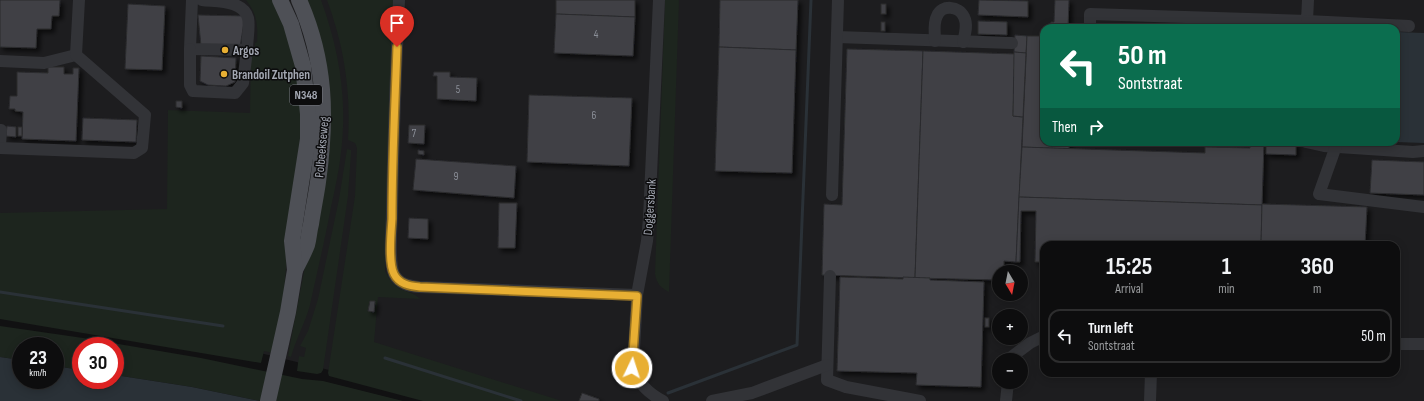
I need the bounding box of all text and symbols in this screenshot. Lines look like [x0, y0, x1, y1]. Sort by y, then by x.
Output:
pin [380, 6, 414, 47]
icon: arrive [386, 12, 408, 34]
house number: 4 [594, 28, 599, 41]
text: 50 m [1118, 39, 1167, 72]
icon: left [1052, 40, 1104, 92]
place label: Argos [232, 43, 259, 59]
marker: Argos [220, 45, 230, 55]
place label: Brandoil Zutphen [232, 67, 310, 83]
marker: Brandoil Zutphen [219, 69, 229, 79]
text: Sontstraat [1118, 73, 1183, 94]
house number: 5 [456, 83, 460, 96]
road number: N348 [290, 85, 322, 105]
house number: 6 [592, 109, 597, 122]
street label: Polbeekseweg [311, 116, 333, 178]
icon: right [1085, 116, 1107, 138]
text: Then [1052, 118, 1077, 137]
house number: 7 [412, 127, 417, 140]
house number: 9 [454, 170, 459, 183]
street label: Doggersbank [640, 178, 660, 236]
text: 15:25 [1106, 252, 1152, 281]
text: 1 [1222, 252, 1231, 281]
text: 360 [1301, 252, 1334, 281]
north arrow [992, 265, 1028, 301]
map controls [992, 265, 1028, 389]
text: Arrival [1115, 281, 1143, 297]
text: min [1218, 281, 1235, 297]
text: m [1313, 281, 1321, 297]
button: + [992, 309, 1028, 345]
text: Turn left [1088, 319, 1133, 338]
icon: left [1054, 325, 1076, 347]
text: 50 m [1361, 327, 1386, 346]
speed limit sign: 30 [72, 337, 124, 389]
text: Sontstraat [1088, 338, 1135, 354]
text: 23 [29, 346, 47, 370]
position arrow [611, 347, 653, 389]
button: − [992, 353, 1028, 389]
text: km/h [29, 367, 47, 379]

